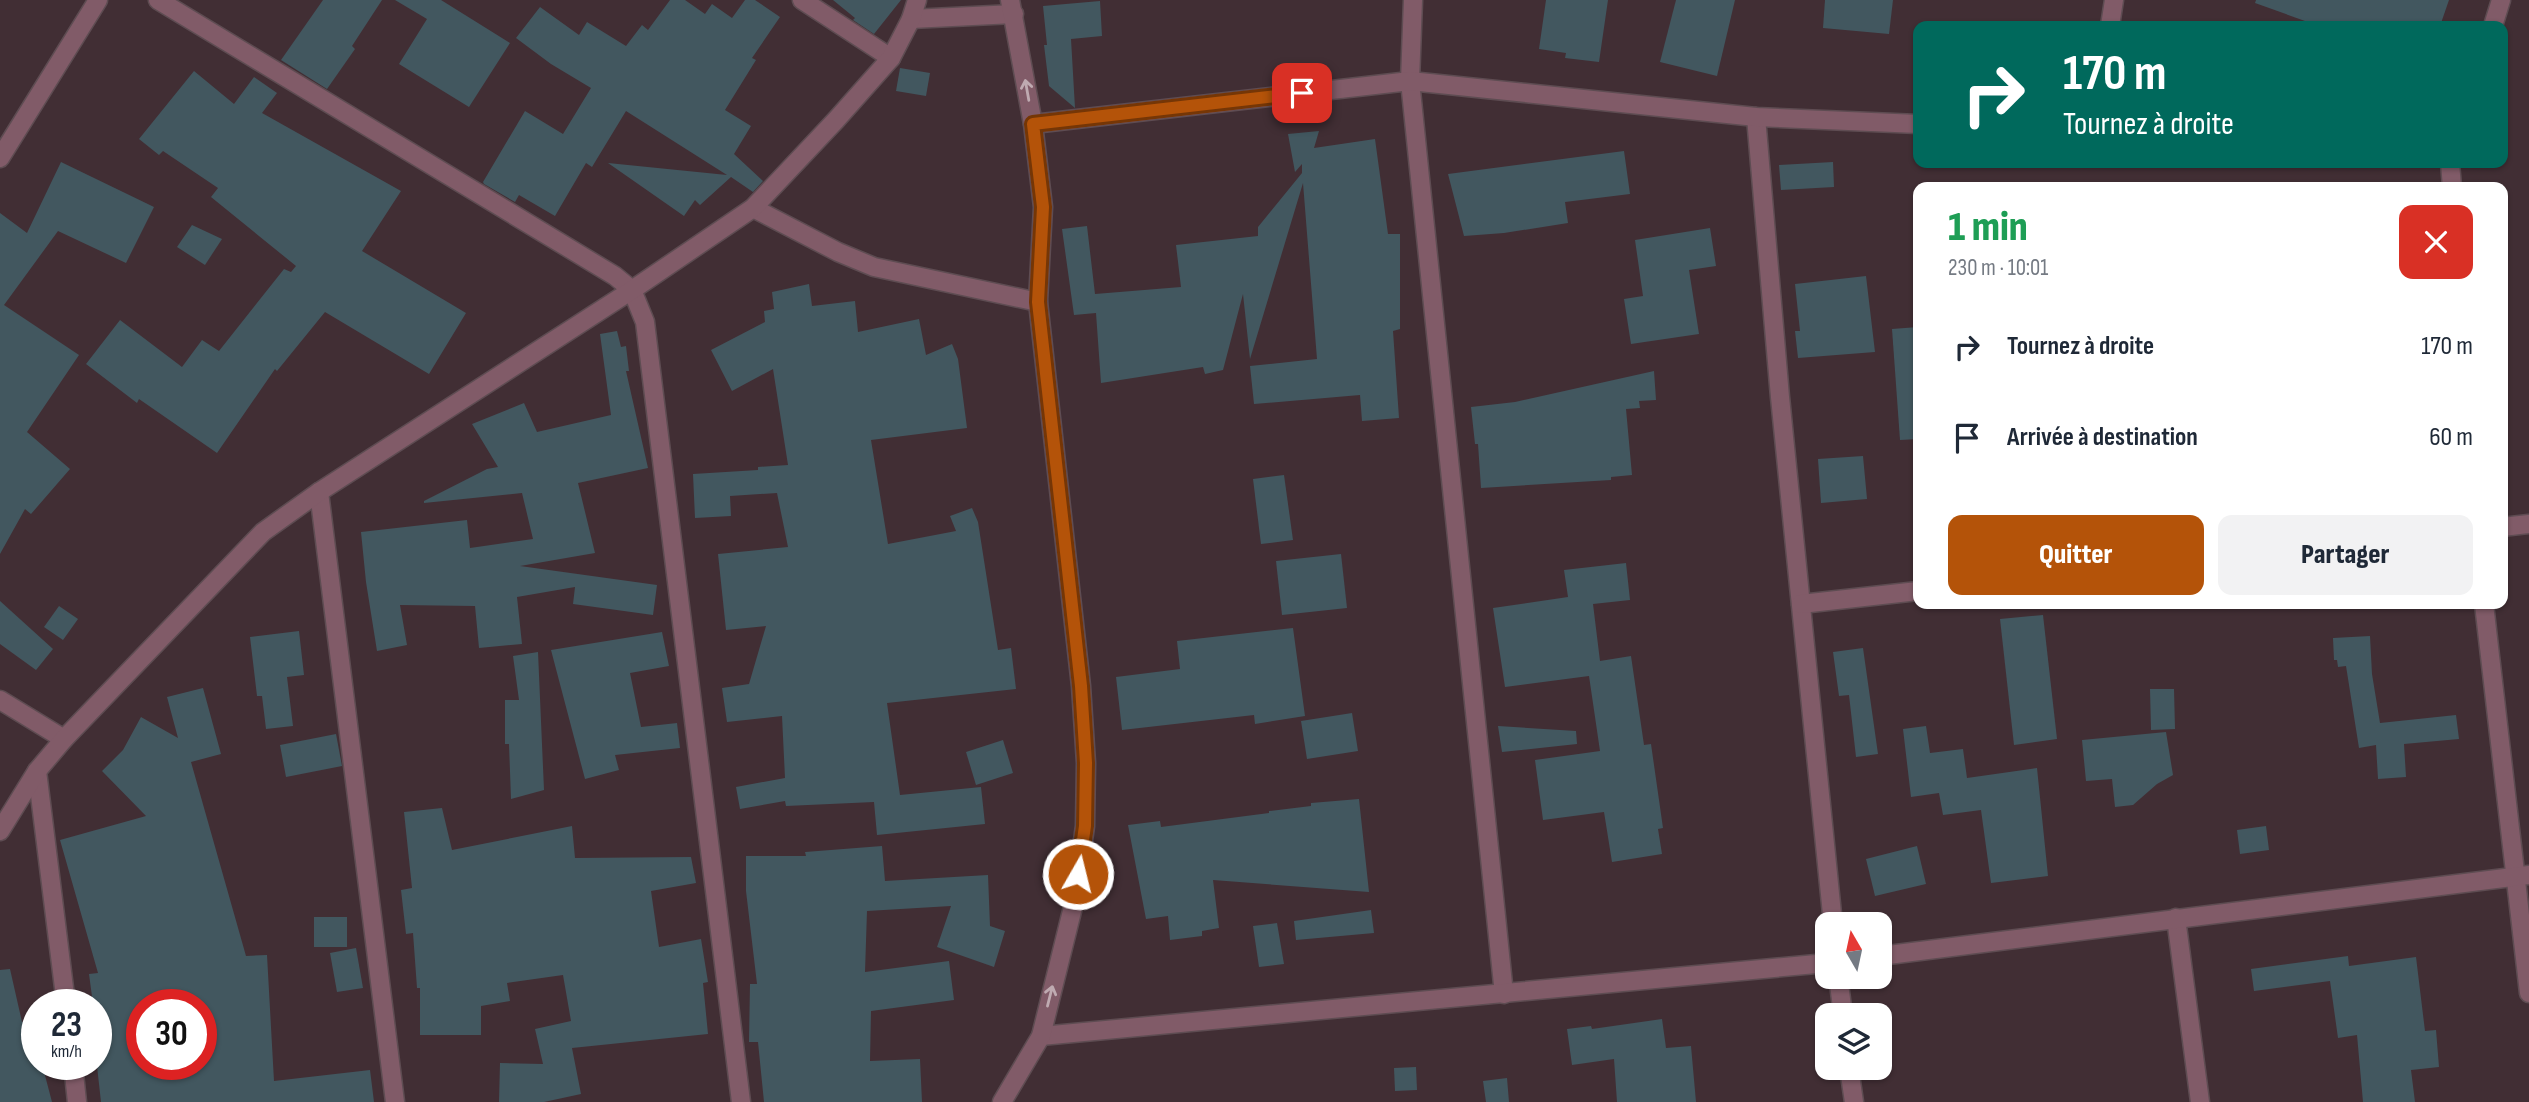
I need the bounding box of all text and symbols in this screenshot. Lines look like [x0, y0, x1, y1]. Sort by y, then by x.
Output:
text: 170 m [2063, 45, 2167, 104]
icon: right [1948, 49, 2039, 140]
pin [1272, 63, 1332, 123]
icon: arrive [1283, 74, 1321, 112]
one-way arrow [1020, 79, 1033, 102]
text: Tournez à droite [2063, 105, 2234, 144]
text: 1 min [1948, 202, 2028, 253]
button: close [2399, 205, 2473, 279]
text: 230 m · 10:01 [1948, 254, 2048, 282]
icon: right [1948, 328, 1986, 366]
text: Tournez à droite [2007, 331, 2154, 362]
text: 170 m [2421, 331, 2473, 362]
icon: arrive [1948, 419, 1986, 457]
text: Arrivée à destination [2007, 422, 2198, 453]
text: 60 m [2429, 422, 2473, 453]
button: Quitter [1948, 515, 2204, 595]
button: Partager [2218, 515, 2473, 595]
position arrow [1041, 837, 1115, 911]
north arrow [1815, 912, 1892, 989]
map controls [1815, 912, 1892, 1080]
one-way arrow [1044, 985, 1057, 1008]
speed limit sign: 30 [126, 989, 217, 1080]
button: layers [1815, 1003, 1892, 1080]
text: 23 [51, 1004, 82, 1047]
text: km/h [51, 1041, 82, 1062]

